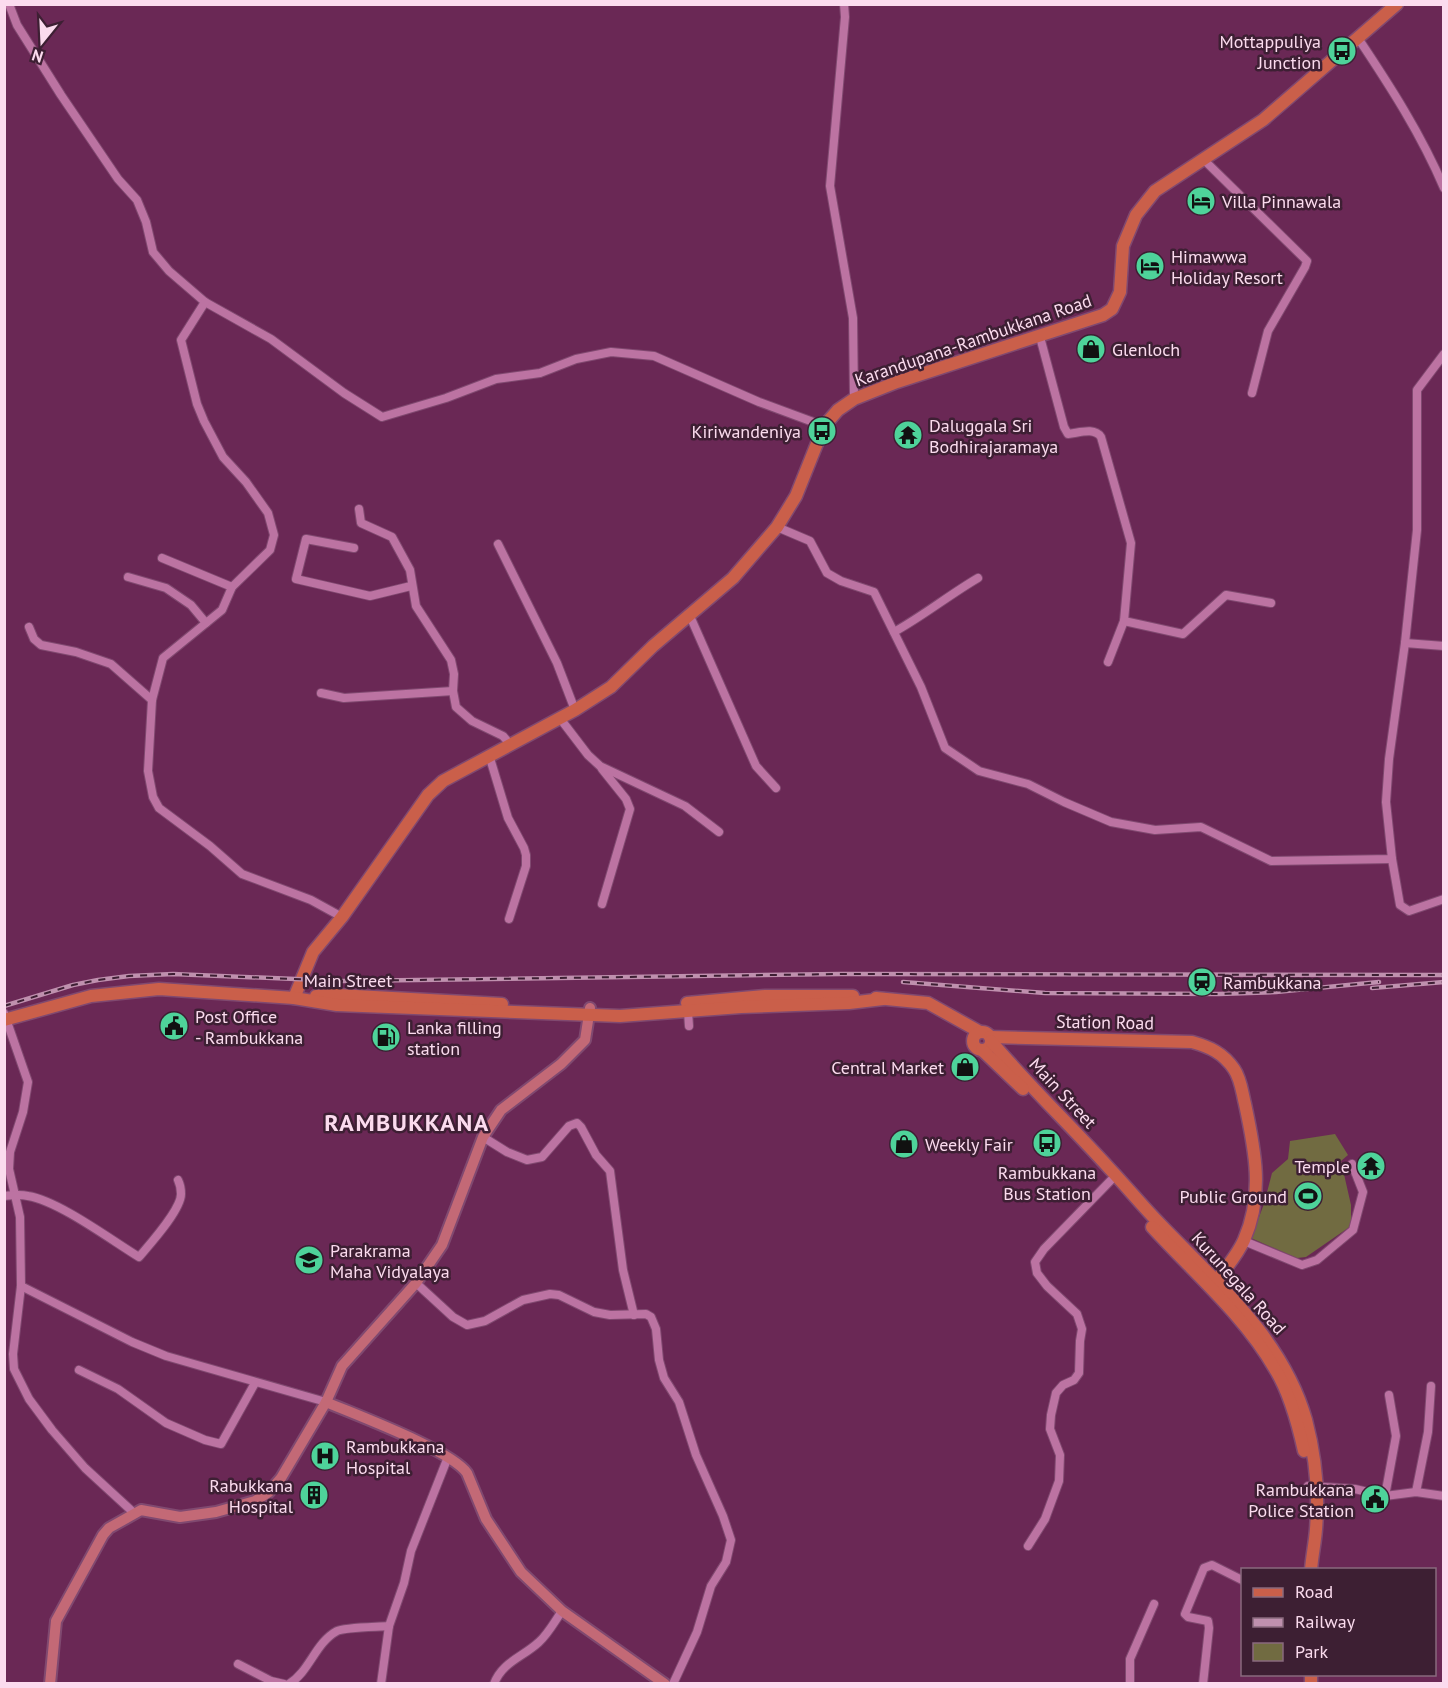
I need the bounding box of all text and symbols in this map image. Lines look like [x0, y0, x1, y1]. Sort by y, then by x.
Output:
north arrow [12, 12, 72, 72]
place label: Mottappuliya Junction [1219, 30, 1321, 74]
bus stop icon: Mottappuliya Junction [1326, 35, 1358, 67]
text: N [29, 45, 45, 67]
hotel icon: Villa Pinnawala [1185, 185, 1217, 217]
place label: Villa Pinnawala [1221, 190, 1341, 213]
place label: Himawwa Holiday Resort [1171, 245, 1283, 289]
hotel icon: Himawwa Holiday Resort [1134, 250, 1166, 282]
street label: Karandupana-Rambukkana Road [852, 289, 1094, 391]
shop icon: Glenloch [1075, 333, 1107, 365]
place label: Glenloch [1112, 338, 1180, 361]
place label: Daluggala Sri Bodhirajaramaya [929, 414, 1058, 458]
bus stop icon: Kiriwandeniya [806, 415, 838, 447]
temple icon: Daluggala Sri Bodhirajaramaya [892, 419, 924, 451]
place label: Kiriwandeniya [691, 420, 801, 443]
station icon: Rambukkana [1186, 966, 1218, 998]
street label: Main Street [304, 969, 392, 992]
place label: Rambukkana [1223, 971, 1321, 994]
place label: Post Office - Rambukkana [195, 1005, 303, 1049]
public building icon: Post Office - Rambukkana [158, 1010, 190, 1042]
street label: Station Road [1056, 1010, 1154, 1034]
place label: Lanka filling station [407, 1016, 502, 1060]
fuel station icon: Lanka filling station [370, 1021, 402, 1053]
shop icon: Central Market [949, 1051, 981, 1083]
street label: Main Street [1024, 1053, 1102, 1133]
place label: Central Market [831, 1056, 944, 1079]
district label: RAMBUKKANA [324, 1107, 490, 1138]
bus stop icon: Rambukkana Bus Station [1031, 1127, 1063, 1159]
shop icon: Weekly Fair [888, 1128, 920, 1160]
place label: Weekly Fair [925, 1133, 1013, 1156]
temple icon: Temple [1355, 1150, 1387, 1182]
place label: Temple [1294, 1155, 1350, 1178]
place label: Rambukkana Bus Station [998, 1161, 1096, 1205]
sports icon: Public Ground [1292, 1180, 1324, 1212]
place label: Public Ground [1180, 1185, 1287, 1208]
street label: Kurunegala Road [1187, 1227, 1291, 1339]
place label: Parakrama Maha Vidyalaya [330, 1239, 450, 1283]
school or university icon: Parakrama Maha Vidyalaya [293, 1244, 325, 1276]
place label: Rambukkana Hospital [346, 1435, 444, 1479]
hospital icon: Rambukkana Hospital [309, 1440, 341, 1472]
place label: Rabukkana Hospital [209, 1474, 294, 1518]
place label: Rambukkana Police Station [1248, 1478, 1354, 1522]
building icon: Rabukkana Hospital [298, 1479, 330, 1511]
public building icon: Rambukkana Police Station [1359, 1483, 1391, 1515]
legend [1241, 1568, 1436, 1676]
text: Road [1295, 1580, 1333, 1603]
text: Railway [1295, 1610, 1356, 1633]
text: Park [1295, 1640, 1328, 1663]

